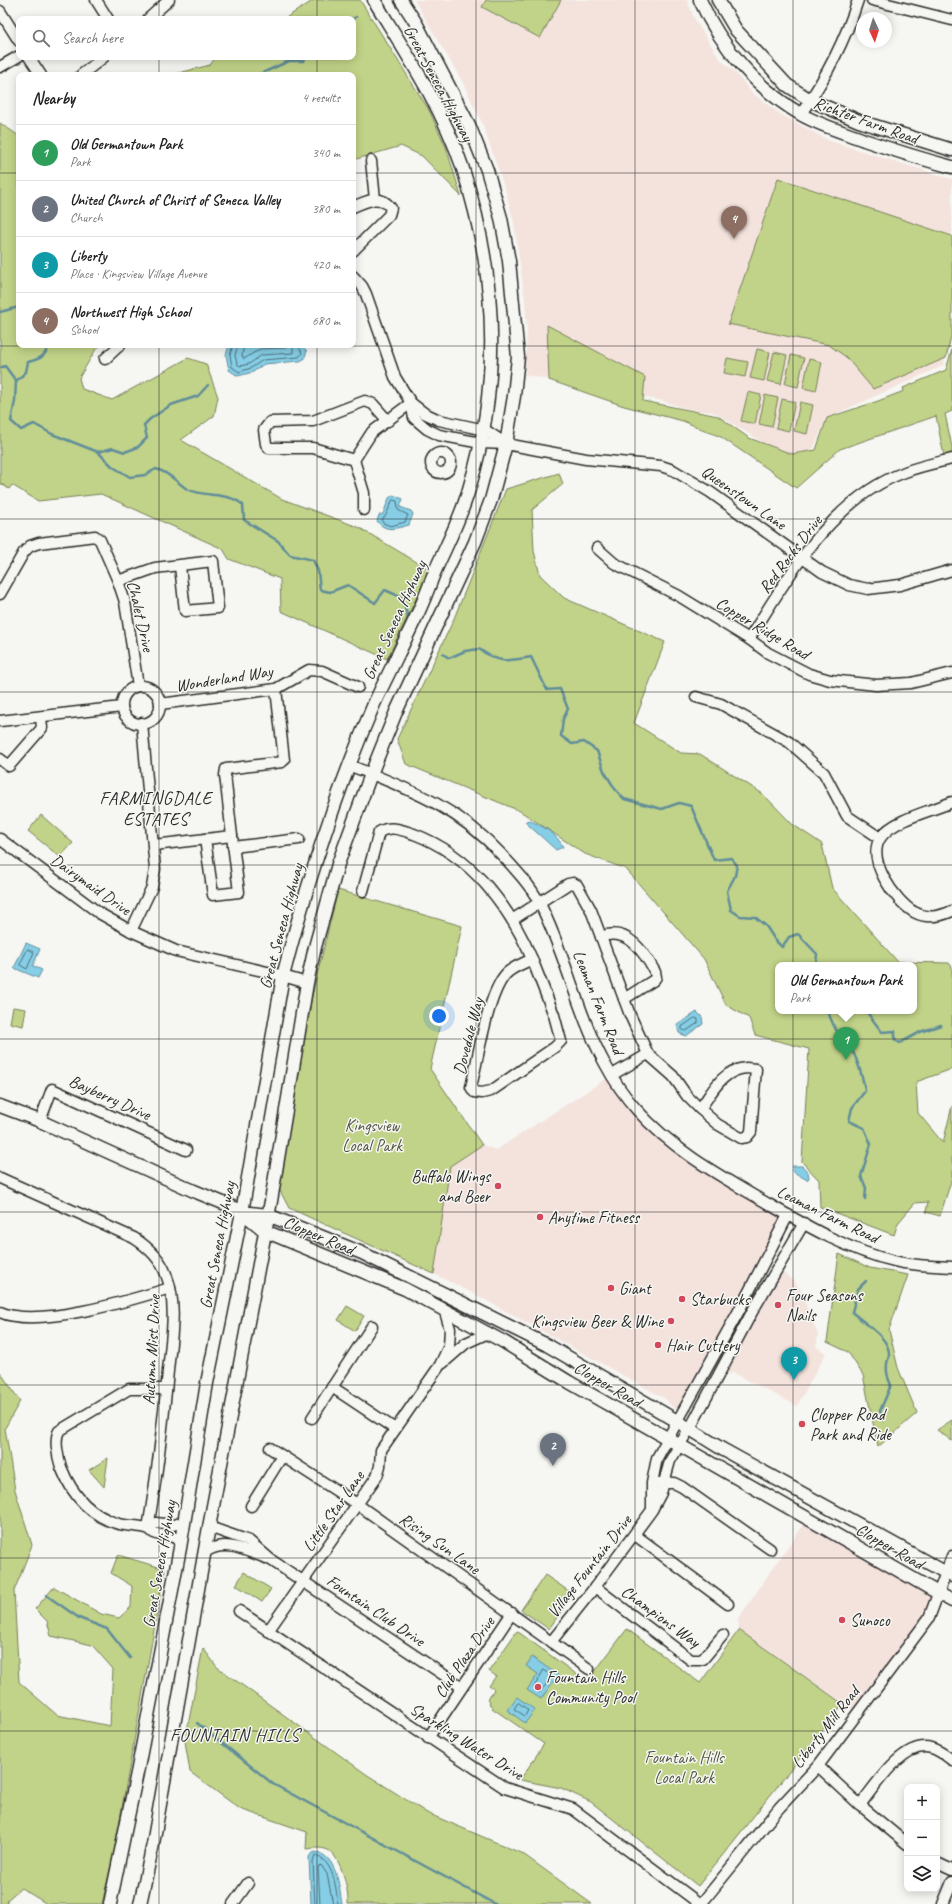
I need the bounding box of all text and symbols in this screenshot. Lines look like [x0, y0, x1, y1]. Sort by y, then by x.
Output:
north arrow [856, 12, 892, 48]
search box [16, 16, 356, 60]
street label: Great Seneca Highway [399, 21, 479, 146]
icon: search [30, 27, 52, 49]
text: Search here [62, 29, 123, 48]
text: Nearby [32, 88, 75, 109]
text: 4 results [302, 90, 340, 106]
street label: Richter Farm Road [811, 92, 923, 150]
text: Old Germantown Park [70, 135, 182, 154]
text: 1 [42, 145, 48, 161]
text: 340 m [312, 145, 340, 161]
text: Park [70, 154, 91, 170]
text: United Church of Christ of Seneca Valley [70, 191, 280, 210]
text: 2 [42, 201, 48, 217]
text: 380 m [312, 201, 340, 217]
pin: 4 [721, 206, 747, 239]
text: Church [70, 210, 103, 226]
text: Liberty [70, 247, 107, 266]
text: 3 [42, 257, 48, 273]
text: 420 m [312, 257, 340, 273]
text: Place · Kingsview Village Avenue [70, 266, 207, 282]
text: Northwest High School [70, 303, 190, 322]
text: 4 [42, 313, 48, 329]
text: 680 m [312, 313, 340, 329]
text: School [70, 322, 98, 338]
street label: Queenstown Lane [697, 461, 791, 535]
street label: Red Rocks Drive [754, 510, 827, 597]
street label: Great Seneca Highway [358, 556, 432, 683]
street label: Chalet Drive [122, 579, 159, 655]
street label: Copper Ridge Road [712, 592, 815, 666]
street label: Wonderland Way [174, 660, 275, 697]
district label: FARMINGDALE ESTATES [100, 787, 214, 830]
street label: Dairymaid Drive [47, 849, 136, 921]
street label: Great Seneca Highway [255, 860, 309, 991]
street label: Leaman Farm Road [568, 947, 630, 1060]
popup [775, 962, 917, 1014]
text: Old Germantown Park [790, 971, 902, 990]
text: Park [790, 990, 810, 1006]
street label: Dovedale Way [449, 994, 488, 1077]
your location [429, 1006, 449, 1026]
pin: 1 [833, 1027, 859, 1060]
street label: Bayberry Drive [66, 1070, 155, 1125]
park label: Kingsview Local Park [342, 1115, 404, 1156]
place label: Buffalo Wings and Beer [411, 1166, 492, 1207]
street label: Great Seneca Highway [195, 1179, 240, 1310]
marker: Buffalo Wings and Beer [493, 1181, 503, 1191]
street label: Leaman Farm Road [774, 1181, 885, 1250]
place label: Anytime Fitness [548, 1207, 640, 1228]
street label: Clopper Road [280, 1211, 360, 1261]
marker: Anytime Fitness [535, 1212, 545, 1222]
place label: Giant [619, 1278, 653, 1299]
marker: Giant [606, 1283, 616, 1293]
place label: Four Seasons Nails [786, 1285, 865, 1326]
place label: Starbucks [690, 1289, 752, 1310]
street label: Autumn Mist Drive [138, 1293, 165, 1406]
marker: Starbucks [677, 1294, 687, 1304]
marker: Four Seasons Nails [773, 1300, 783, 1310]
place label: Kingsview Beer & Wine [532, 1311, 664, 1332]
marker: Kingsview Beer & Wine [666, 1316, 676, 1326]
place label: Hair Cuttery [666, 1335, 741, 1356]
marker: Hair Cuttery [653, 1340, 663, 1350]
pin: 3 [781, 1347, 807, 1380]
street label: Clopper Road [570, 1357, 648, 1414]
place label: Clopper Road Park and Ride [810, 1404, 892, 1445]
marker: Clopper Road Park and Ride [797, 1419, 807, 1429]
pin: 2 [540, 1433, 566, 1466]
street label: Little Star Lane [298, 1466, 370, 1556]
street label: Great Seneca Highway [138, 1498, 181, 1629]
street label: Rising Sun Lane [395, 1508, 485, 1580]
street label: Village Fountain Drive [543, 1509, 637, 1622]
street label: Clopper Road [852, 1519, 930, 1576]
street label: Fountain Club Drive [323, 1570, 430, 1652]
street label: Champions Way [617, 1581, 705, 1653]
place label: Sunoco [850, 1610, 891, 1631]
street label: Club Plaza Drive [430, 1612, 500, 1702]
marker: Sunoco [837, 1615, 847, 1625]
place label: Fountain Hills Community Pool [546, 1667, 638, 1708]
street label: Liberty Mill Road [787, 1680, 865, 1773]
marker: Fountain Hills Community Pool [533, 1682, 543, 1692]
street label: Sparkling Water Drive [406, 1698, 528, 1785]
district label: FOUNTAIN HILLS [170, 1724, 302, 1746]
park label: Fountain Hills Local Park [644, 1747, 726, 1788]
map controls [904, 1784, 940, 1892]
button: + [904, 1784, 940, 1820]
button: − [904, 1820, 940, 1856]
button: layers [904, 1856, 940, 1892]

